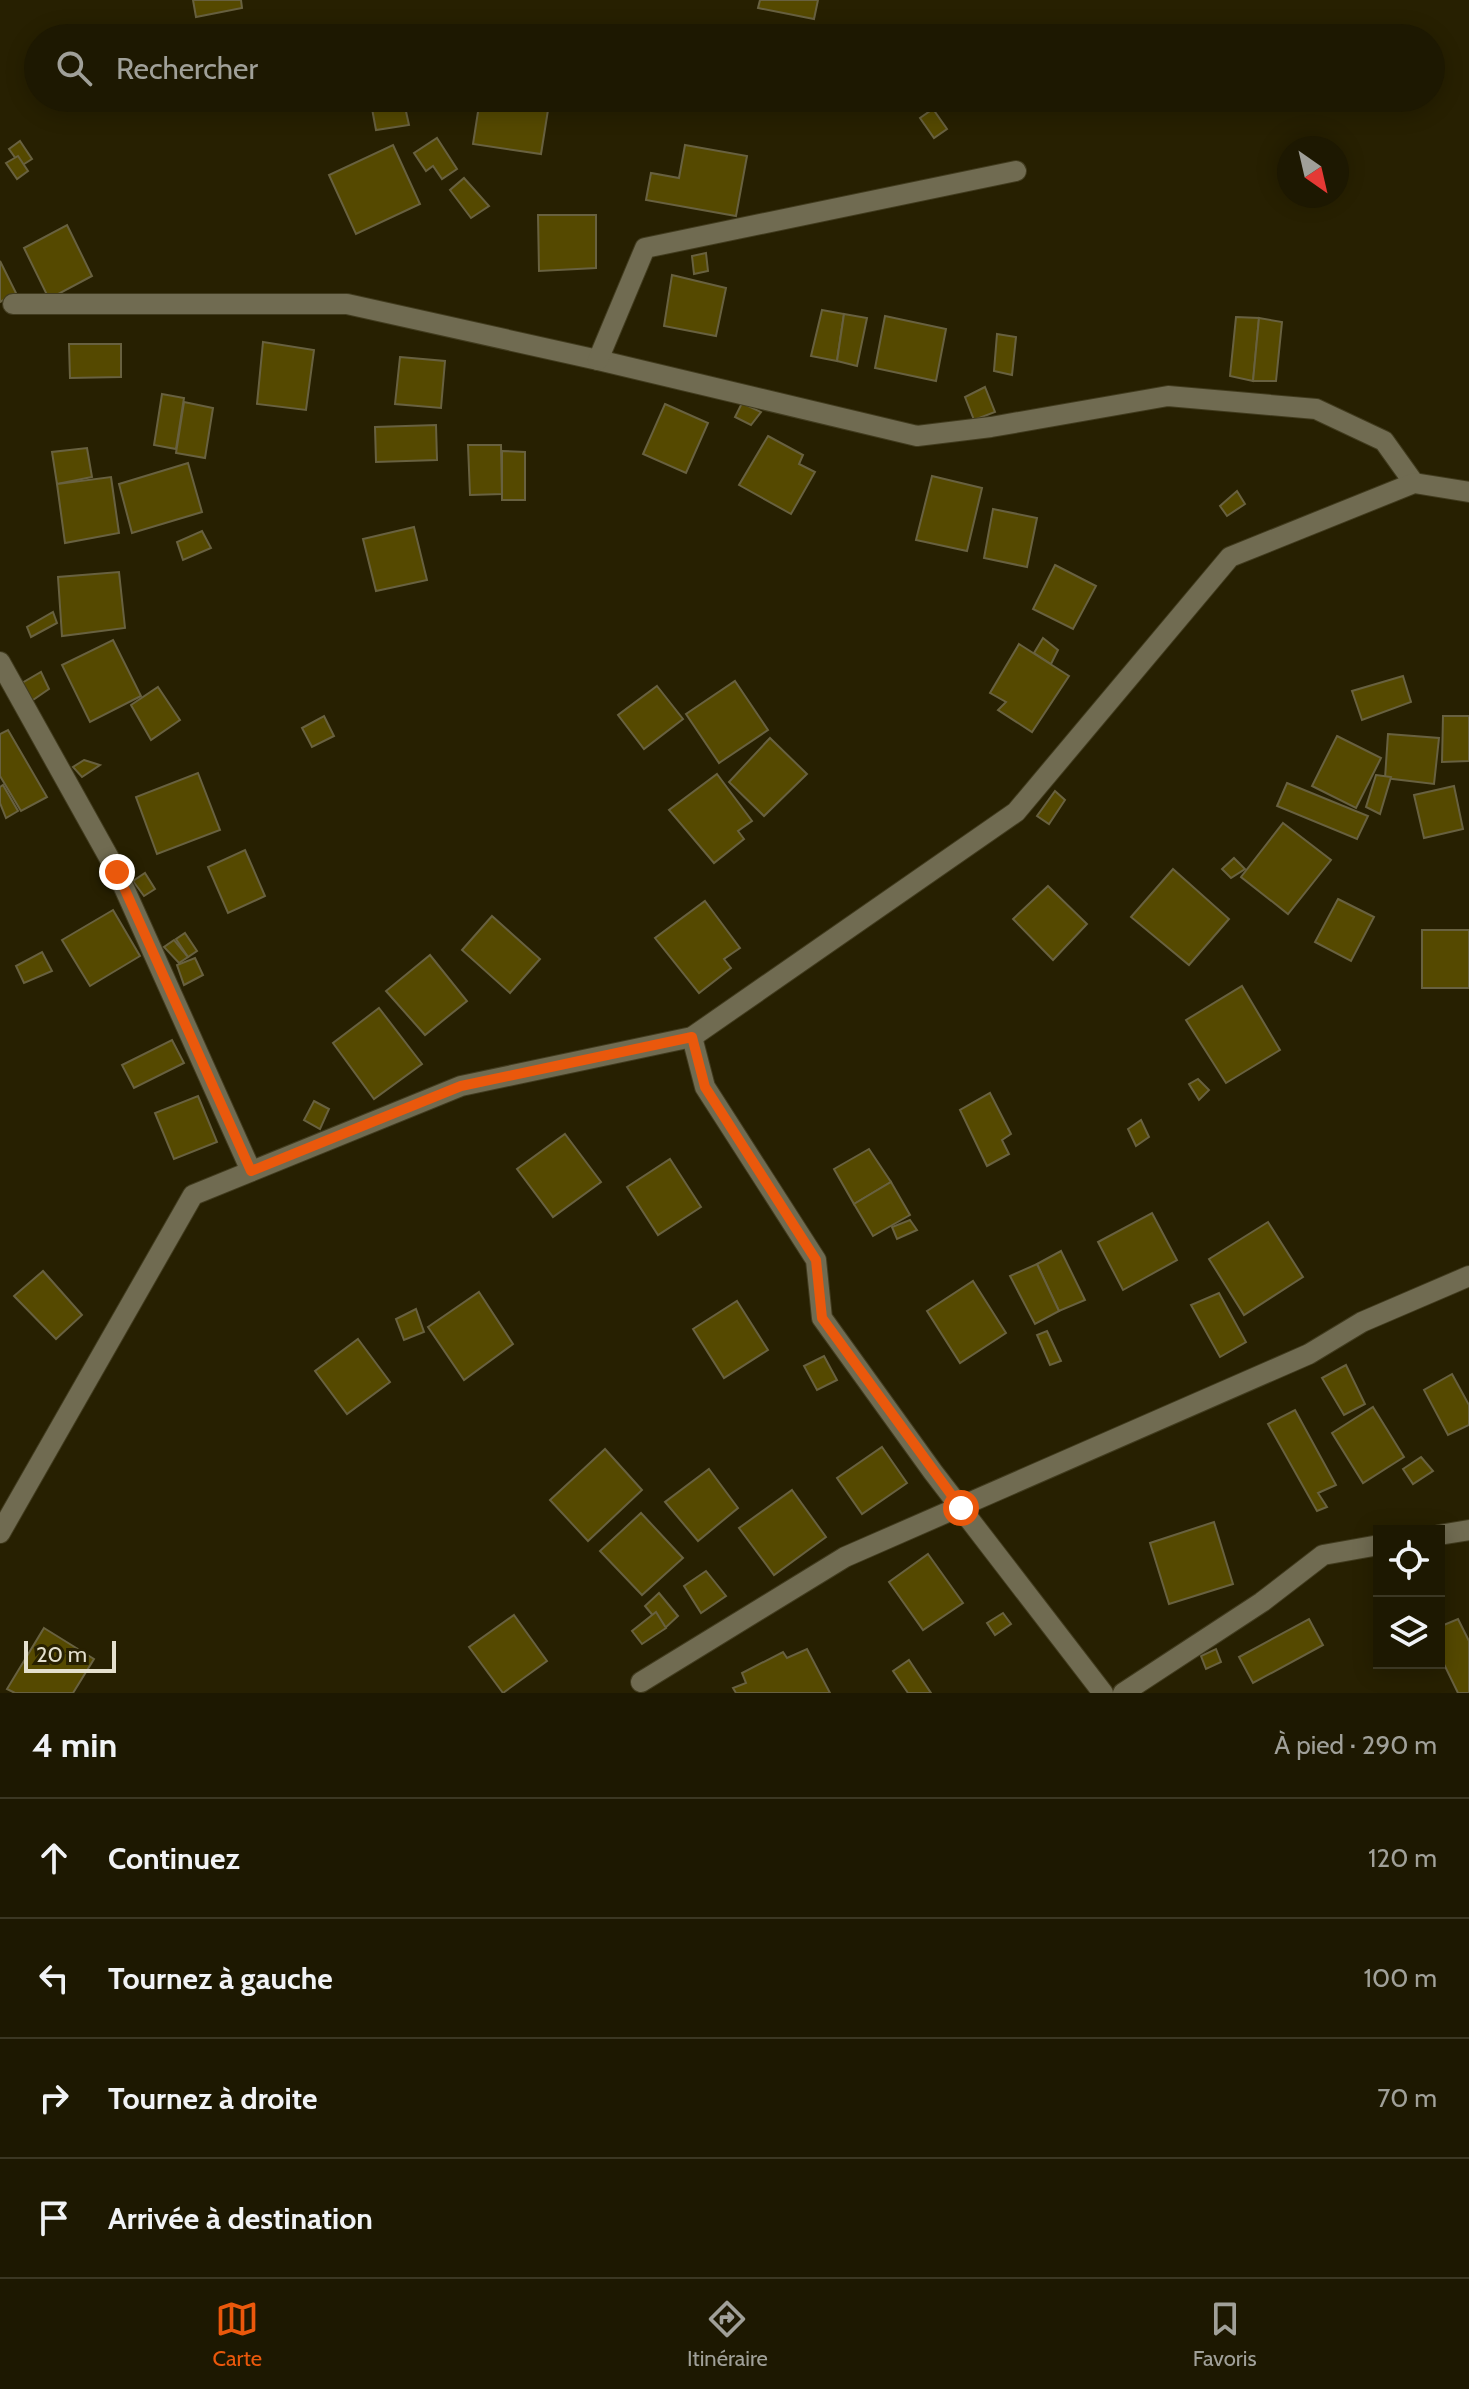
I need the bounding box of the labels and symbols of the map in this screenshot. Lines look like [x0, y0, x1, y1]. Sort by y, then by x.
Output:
north arrow [1277, 136, 1349, 208]
route end [99, 854, 135, 890]
route start [943, 1490, 979, 1526]
scale bar [24, 1637, 116, 1673]

